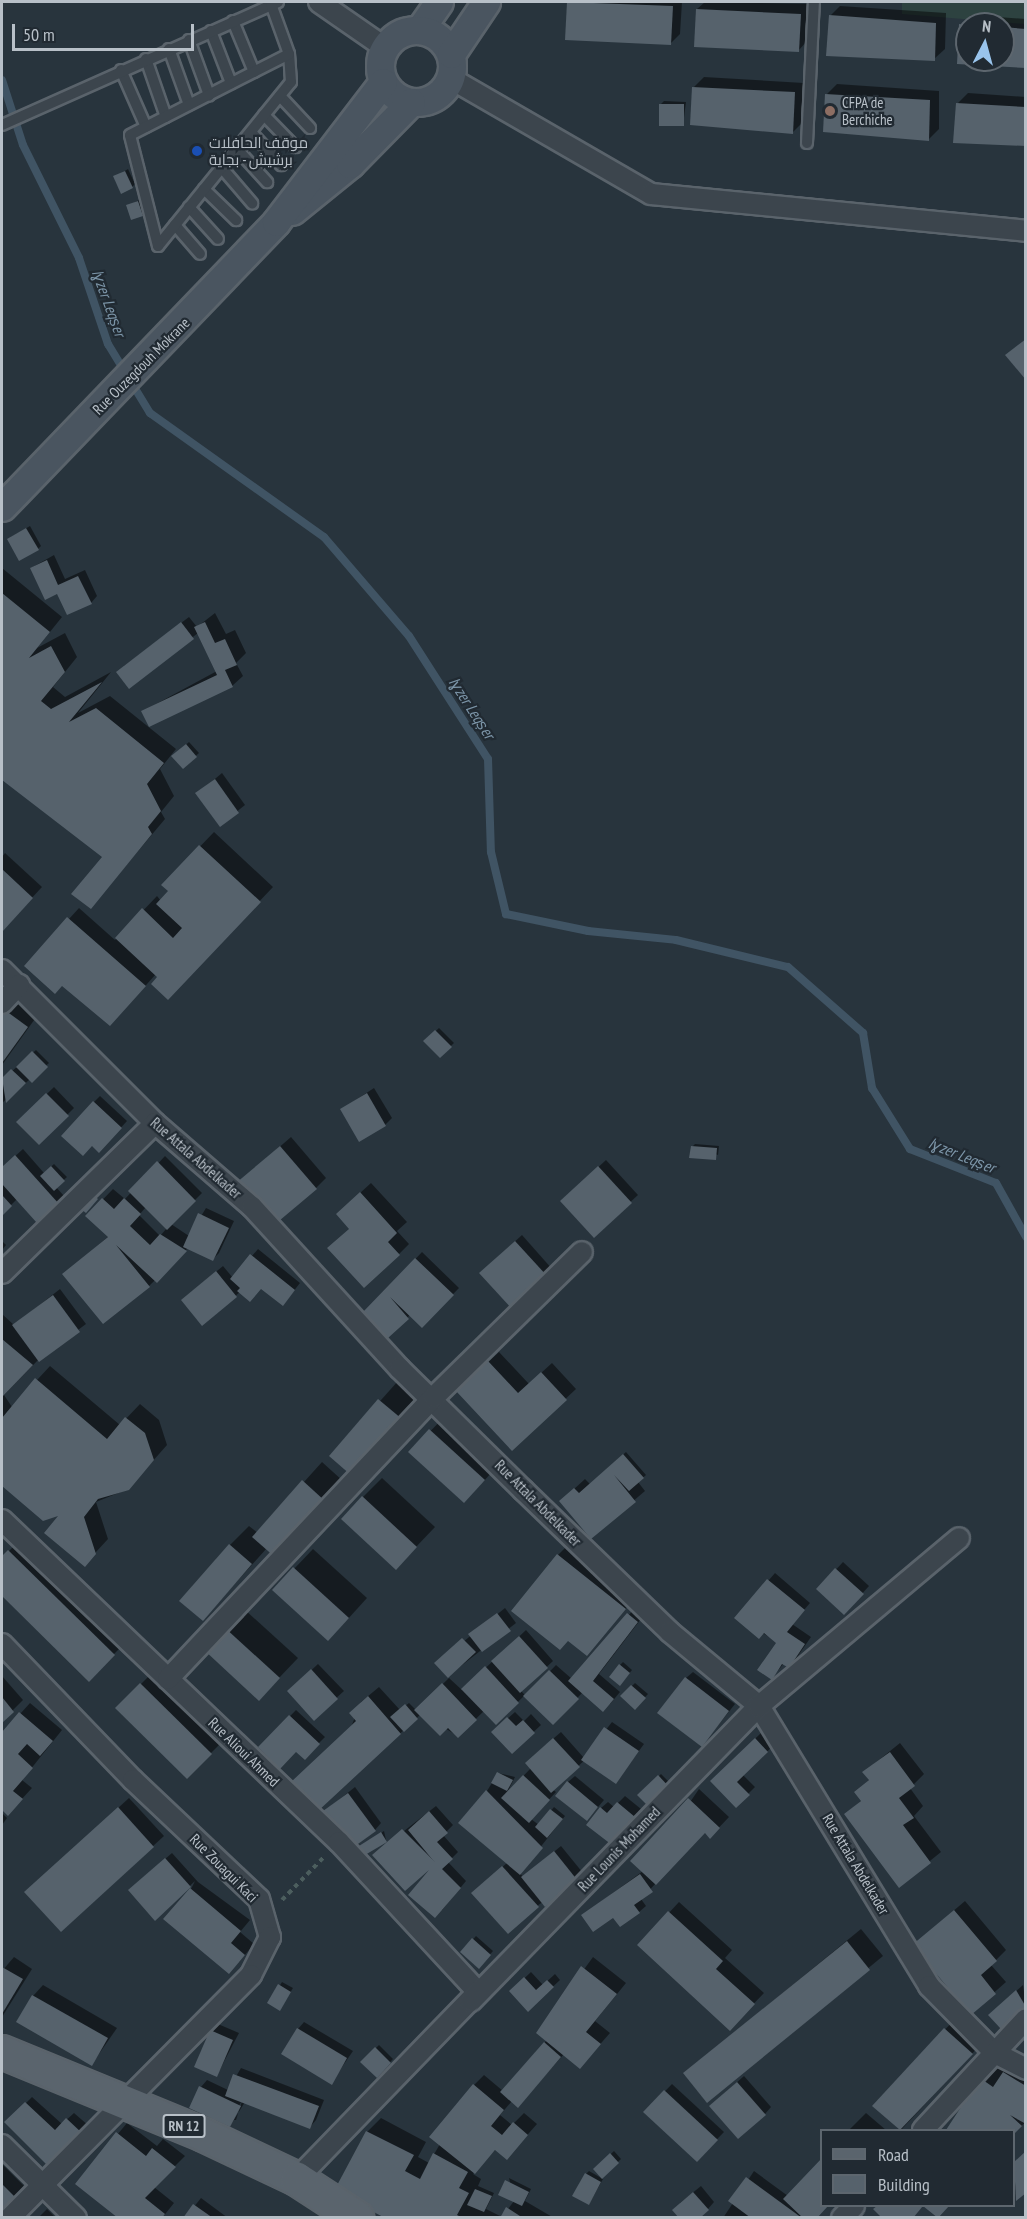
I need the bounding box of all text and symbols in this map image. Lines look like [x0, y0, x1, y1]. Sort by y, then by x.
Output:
scale bar [15, 12, 196, 50]
north arrow [955, 12, 1015, 72]
text: N [981, 16, 992, 36]
text: 50 m [23, 23, 55, 46]
place label: CFPA de Berchiche [842, 93, 893, 128]
marker: CFPA de Berchiche [823, 104, 837, 118]
place label: موقف الحافلات برشيش - بجاية [209, 133, 308, 168]
marker: موقف الحافلات برشيش - بجاية [190, 144, 204, 158]
water label: Iɣzer Leqṣer [88, 267, 130, 339]
street label: Rue Ouzegdouh Mokrane [89, 314, 193, 418]
water label: Iɣzer Leqṣer [445, 673, 499, 743]
street label: Rue Attala Abdelkader [147, 1113, 245, 1203]
water label: Iɣzer Leqṣer [926, 1133, 998, 1177]
street label: Rue Attala Abdelkader [491, 1456, 585, 1550]
street label: Rue Alioui Ahmed [204, 1713, 284, 1791]
street label: Rue Lounis Mohamed [574, 1803, 664, 1895]
street label: Rue Attala Abdelkader [819, 1810, 893, 1918]
street label: Rue Zouagui Kaci [186, 1830, 262, 1906]
road number: RN 12 [162, 2115, 207, 2137]
legend [820, 2129, 1015, 2207]
text: Road [878, 2143, 909, 2166]
text: Building [878, 2173, 930, 2196]

